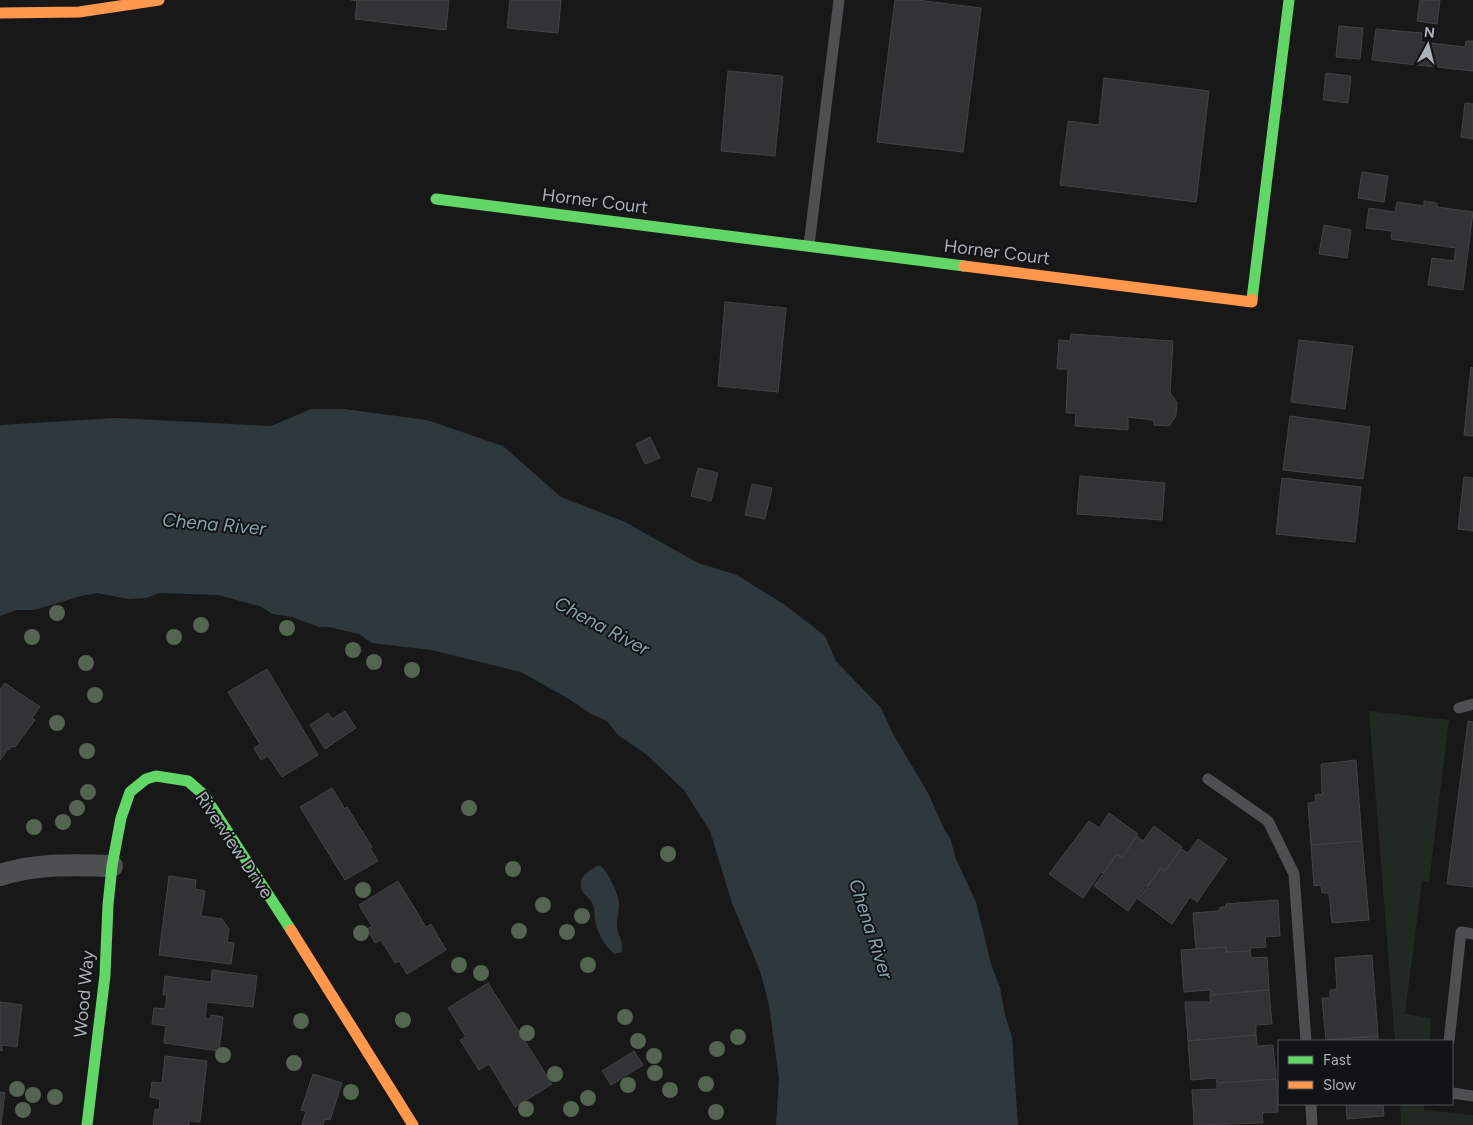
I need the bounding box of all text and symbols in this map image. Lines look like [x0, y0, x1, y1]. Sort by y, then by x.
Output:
north arrow [1403, 20, 1453, 70]
text: N [1423, 23, 1436, 42]
street label: Horner Court [541, 184, 650, 218]
street label: Horner Court [943, 235, 1052, 269]
water label: Chena River [161, 508, 267, 540]
water label: Chena River [551, 591, 654, 661]
street label: Riverview Drive [190, 788, 278, 903]
water label: Chena River [844, 876, 898, 983]
street label: Wood Way [69, 949, 99, 1039]
legend [1278, 1040, 1453, 1105]
text: Fast [1323, 1051, 1352, 1069]
text: Slow [1323, 1076, 1356, 1094]

